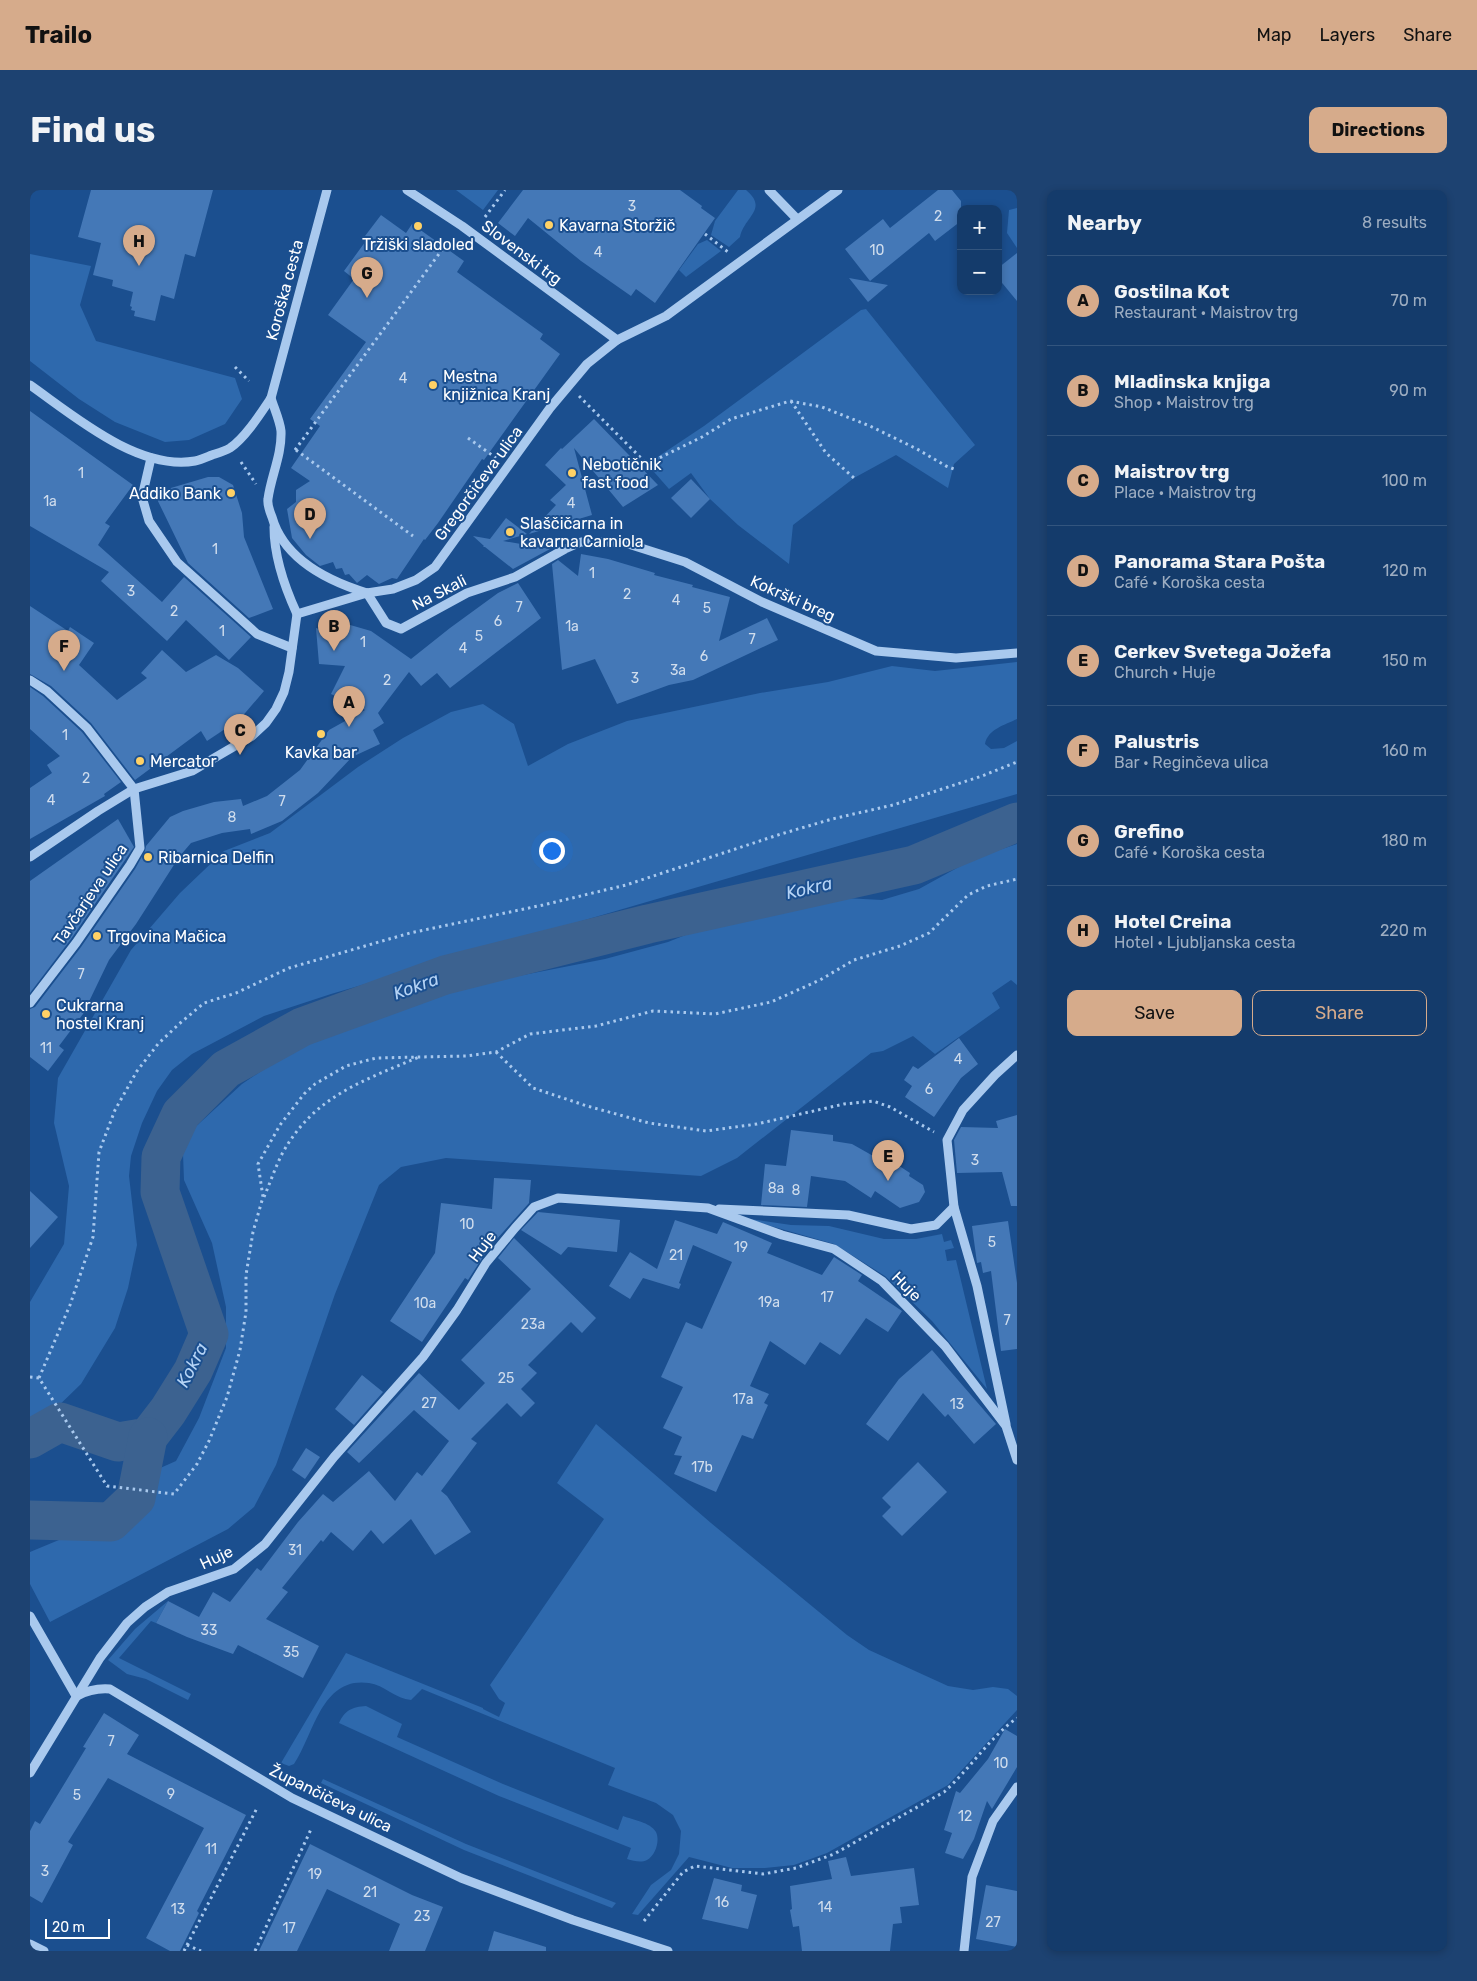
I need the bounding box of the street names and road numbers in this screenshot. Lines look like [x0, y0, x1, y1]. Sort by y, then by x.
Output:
street label: Slovenski trg [478, 216, 566, 289]
street label: Koroška cesta [262, 238, 307, 343]
street label: Gregorčičeva ulica [430, 422, 526, 544]
street label: Na Skali [409, 571, 470, 614]
street label: Kokrški breg [747, 571, 838, 626]
street label: Tavčarjeva ulica [50, 840, 131, 948]
street label: Huje [465, 1227, 500, 1266]
street label: Huje [888, 1268, 925, 1305]
street label: Huje [197, 1542, 236, 1573]
street label: Župančičeva ulica [267, 1761, 395, 1836]

